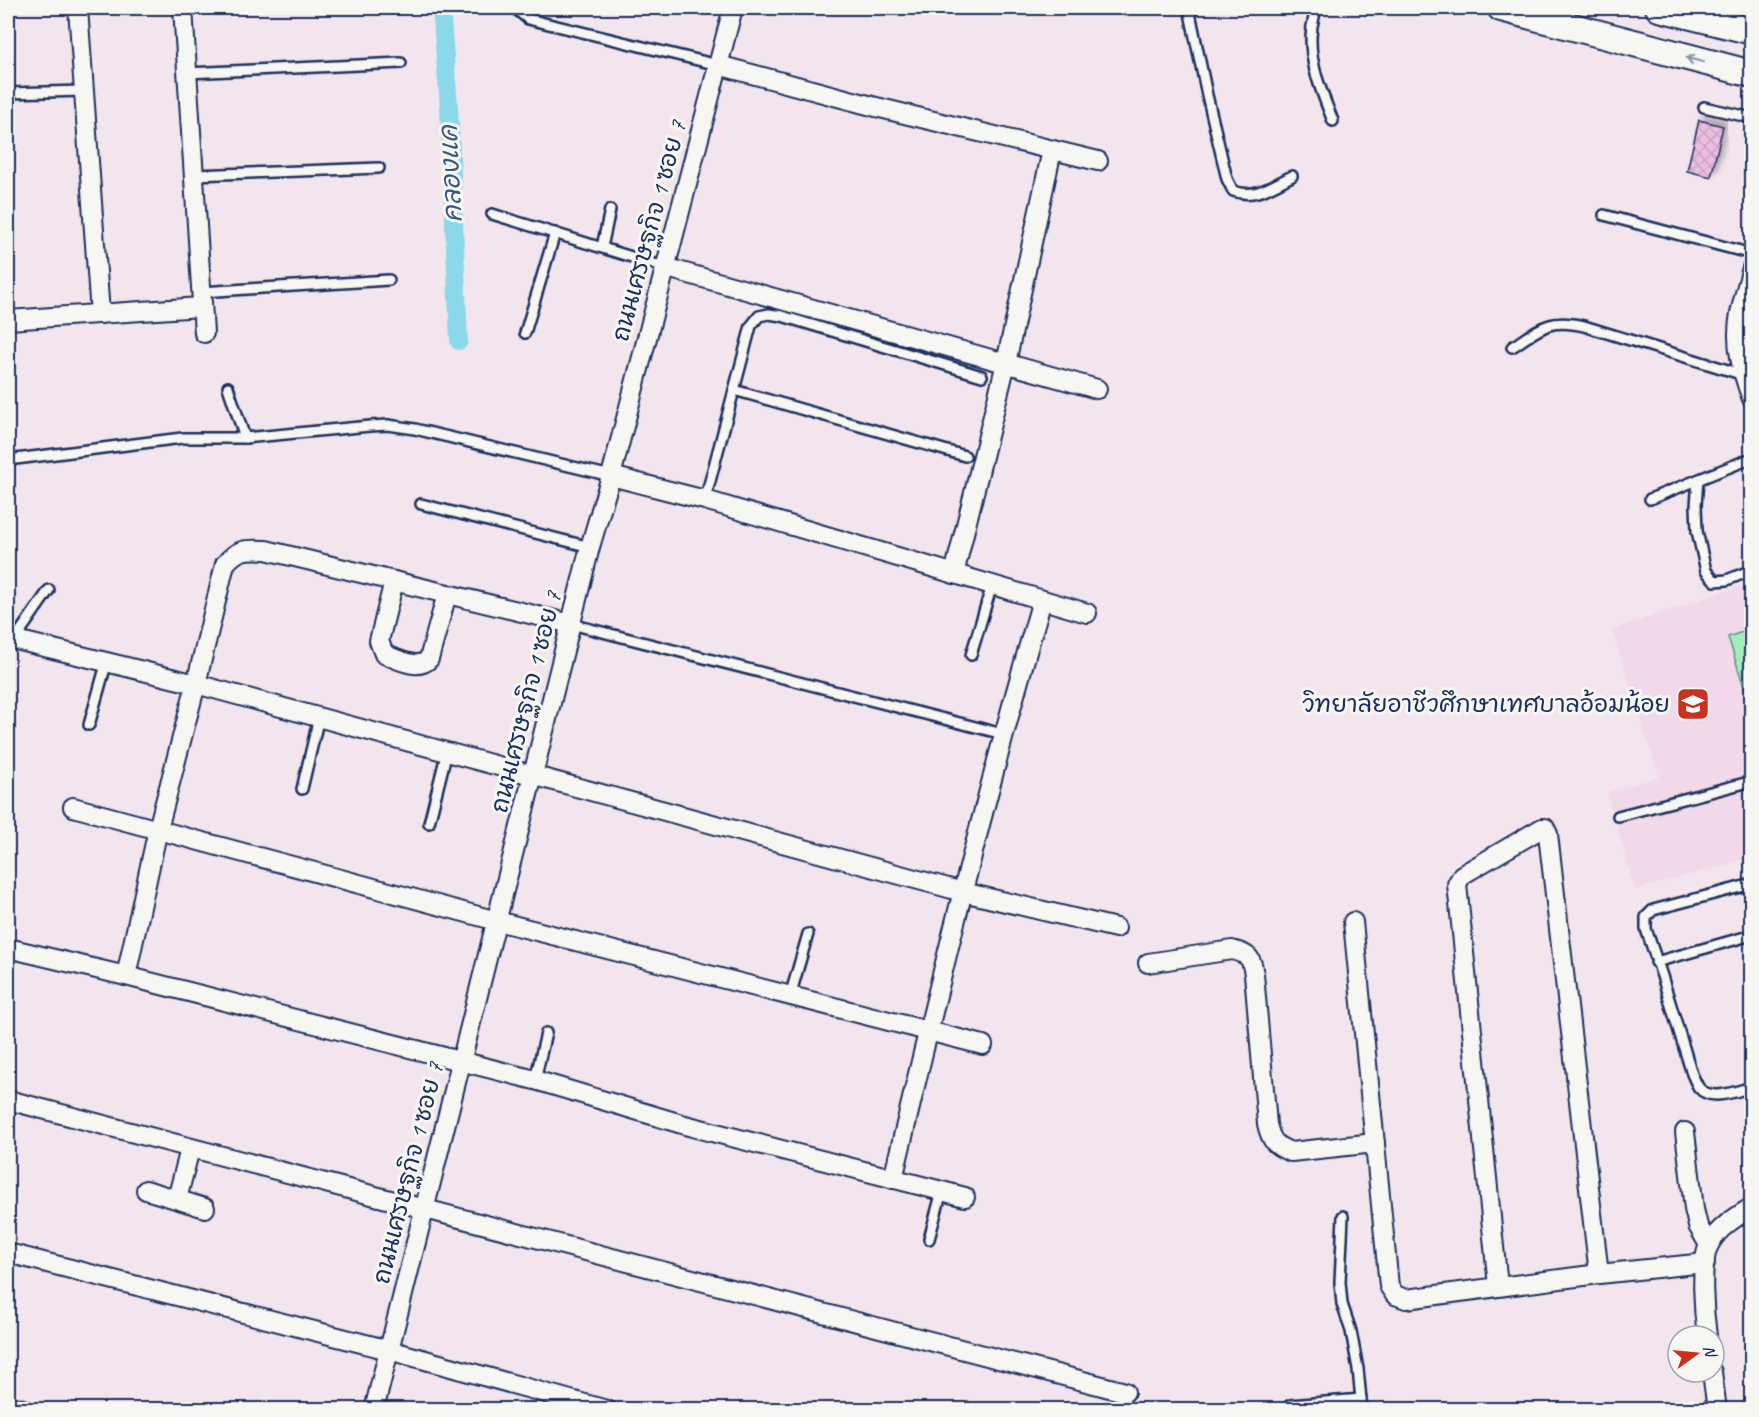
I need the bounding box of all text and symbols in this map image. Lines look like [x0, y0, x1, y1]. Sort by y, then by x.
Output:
one-way arrow [1686, 54, 1705, 66]
street label: ถนนเศรษฐกิจ 1 ซอย 7 [605, 116, 694, 345]
water label: คลองแค [431, 123, 470, 223]
street label: ถนนเศรษฐกิจ 1 ซอย 7 [484, 587, 569, 816]
school or university icon: วิทยาลัยอาชีวศึกษาเทศบาลอ้อมน้อย [1675, 686, 1711, 722]
place label: วิทยาลัยอาชีวศึกษาเทศบาลอ้อมน้อย [1302, 689, 1670, 719]
street label: ถนนเศรษฐกิจ 1 ซอย 7 [366, 1058, 451, 1287]
north arrow [1666, 1324, 1726, 1384]
text: N [1699, 1343, 1721, 1361]

